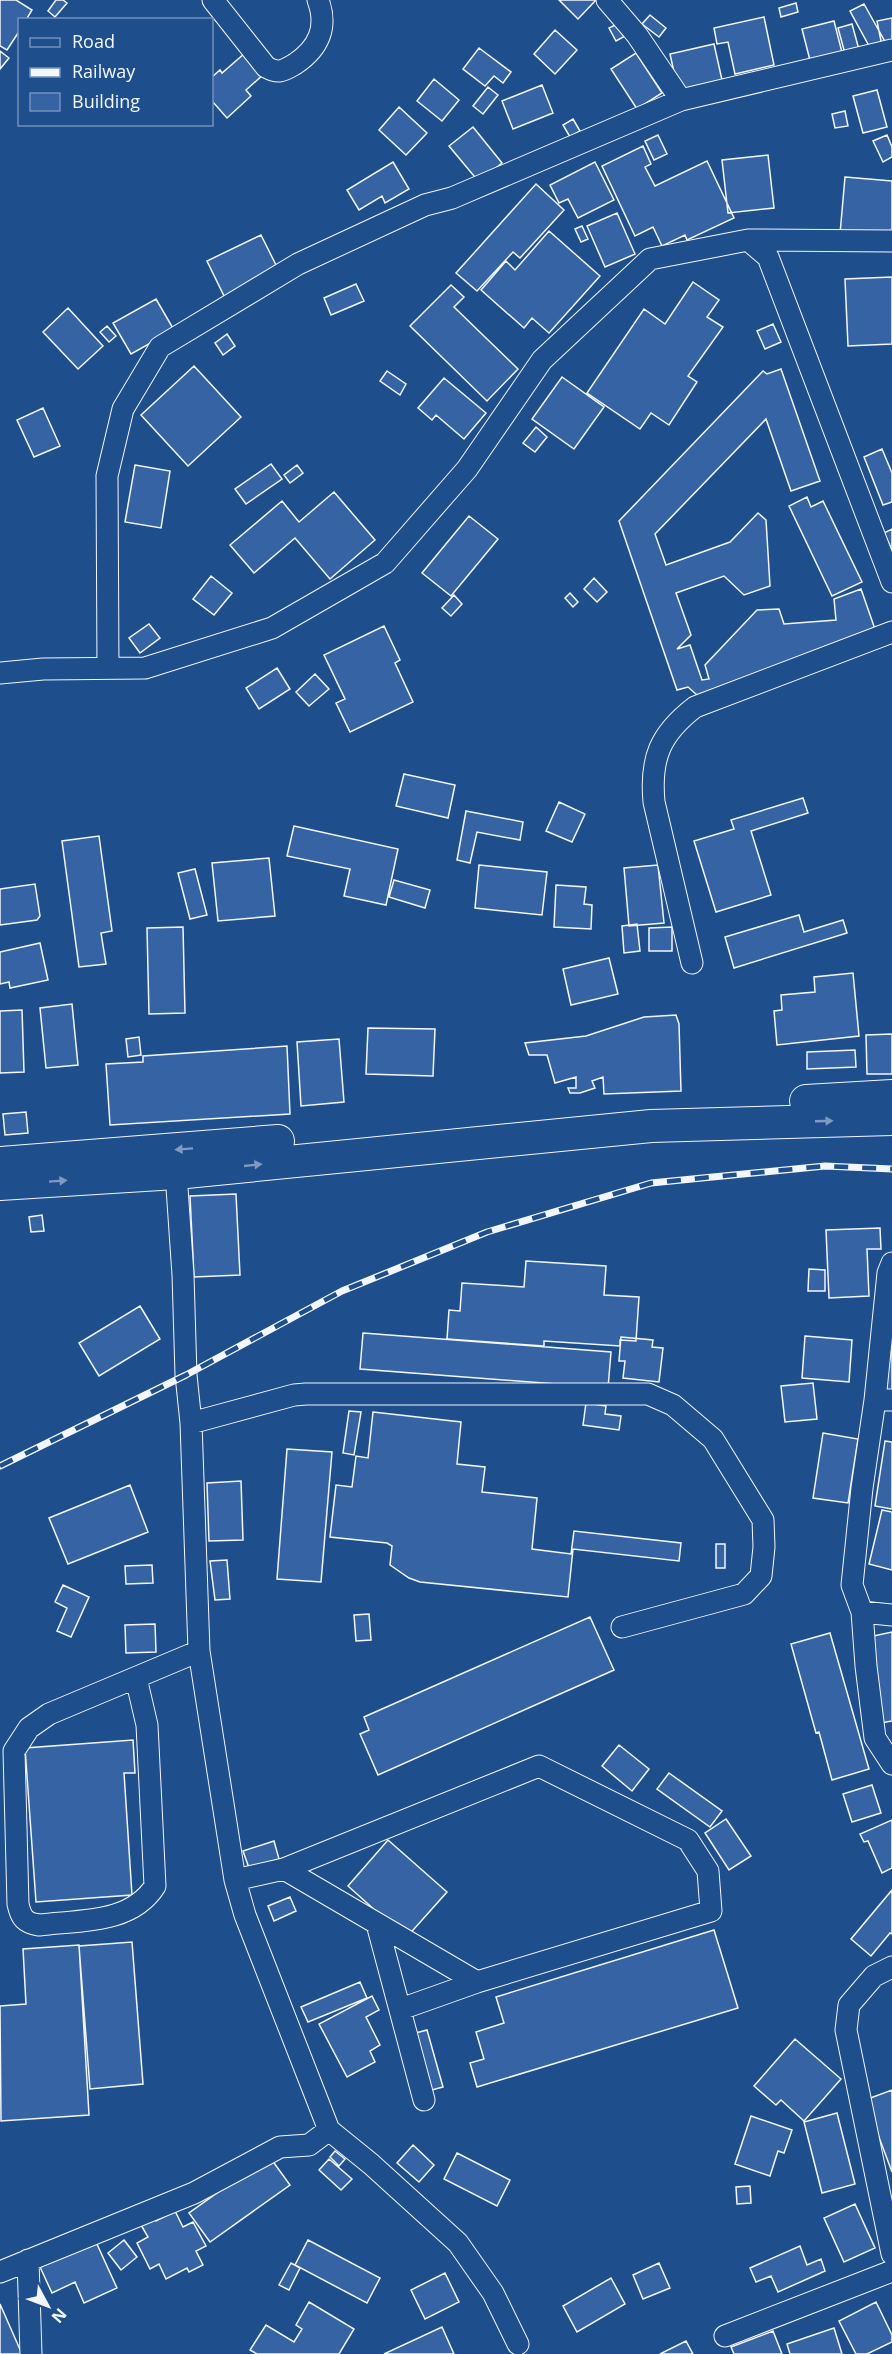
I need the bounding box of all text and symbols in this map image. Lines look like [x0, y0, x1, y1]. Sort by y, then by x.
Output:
legend [18, 18, 213, 126]
text: Road [72, 29, 115, 53]
text: Railway [72, 59, 136, 83]
text: Building [72, 89, 140, 113]
one-way arrow [814, 1116, 833, 1126]
one-way arrow [175, 1144, 194, 1153]
one-way arrow [243, 1160, 262, 1170]
one-way arrow [49, 1176, 68, 1185]
north arrow [18, 2276, 78, 2336]
text: N [47, 2304, 72, 2328]

